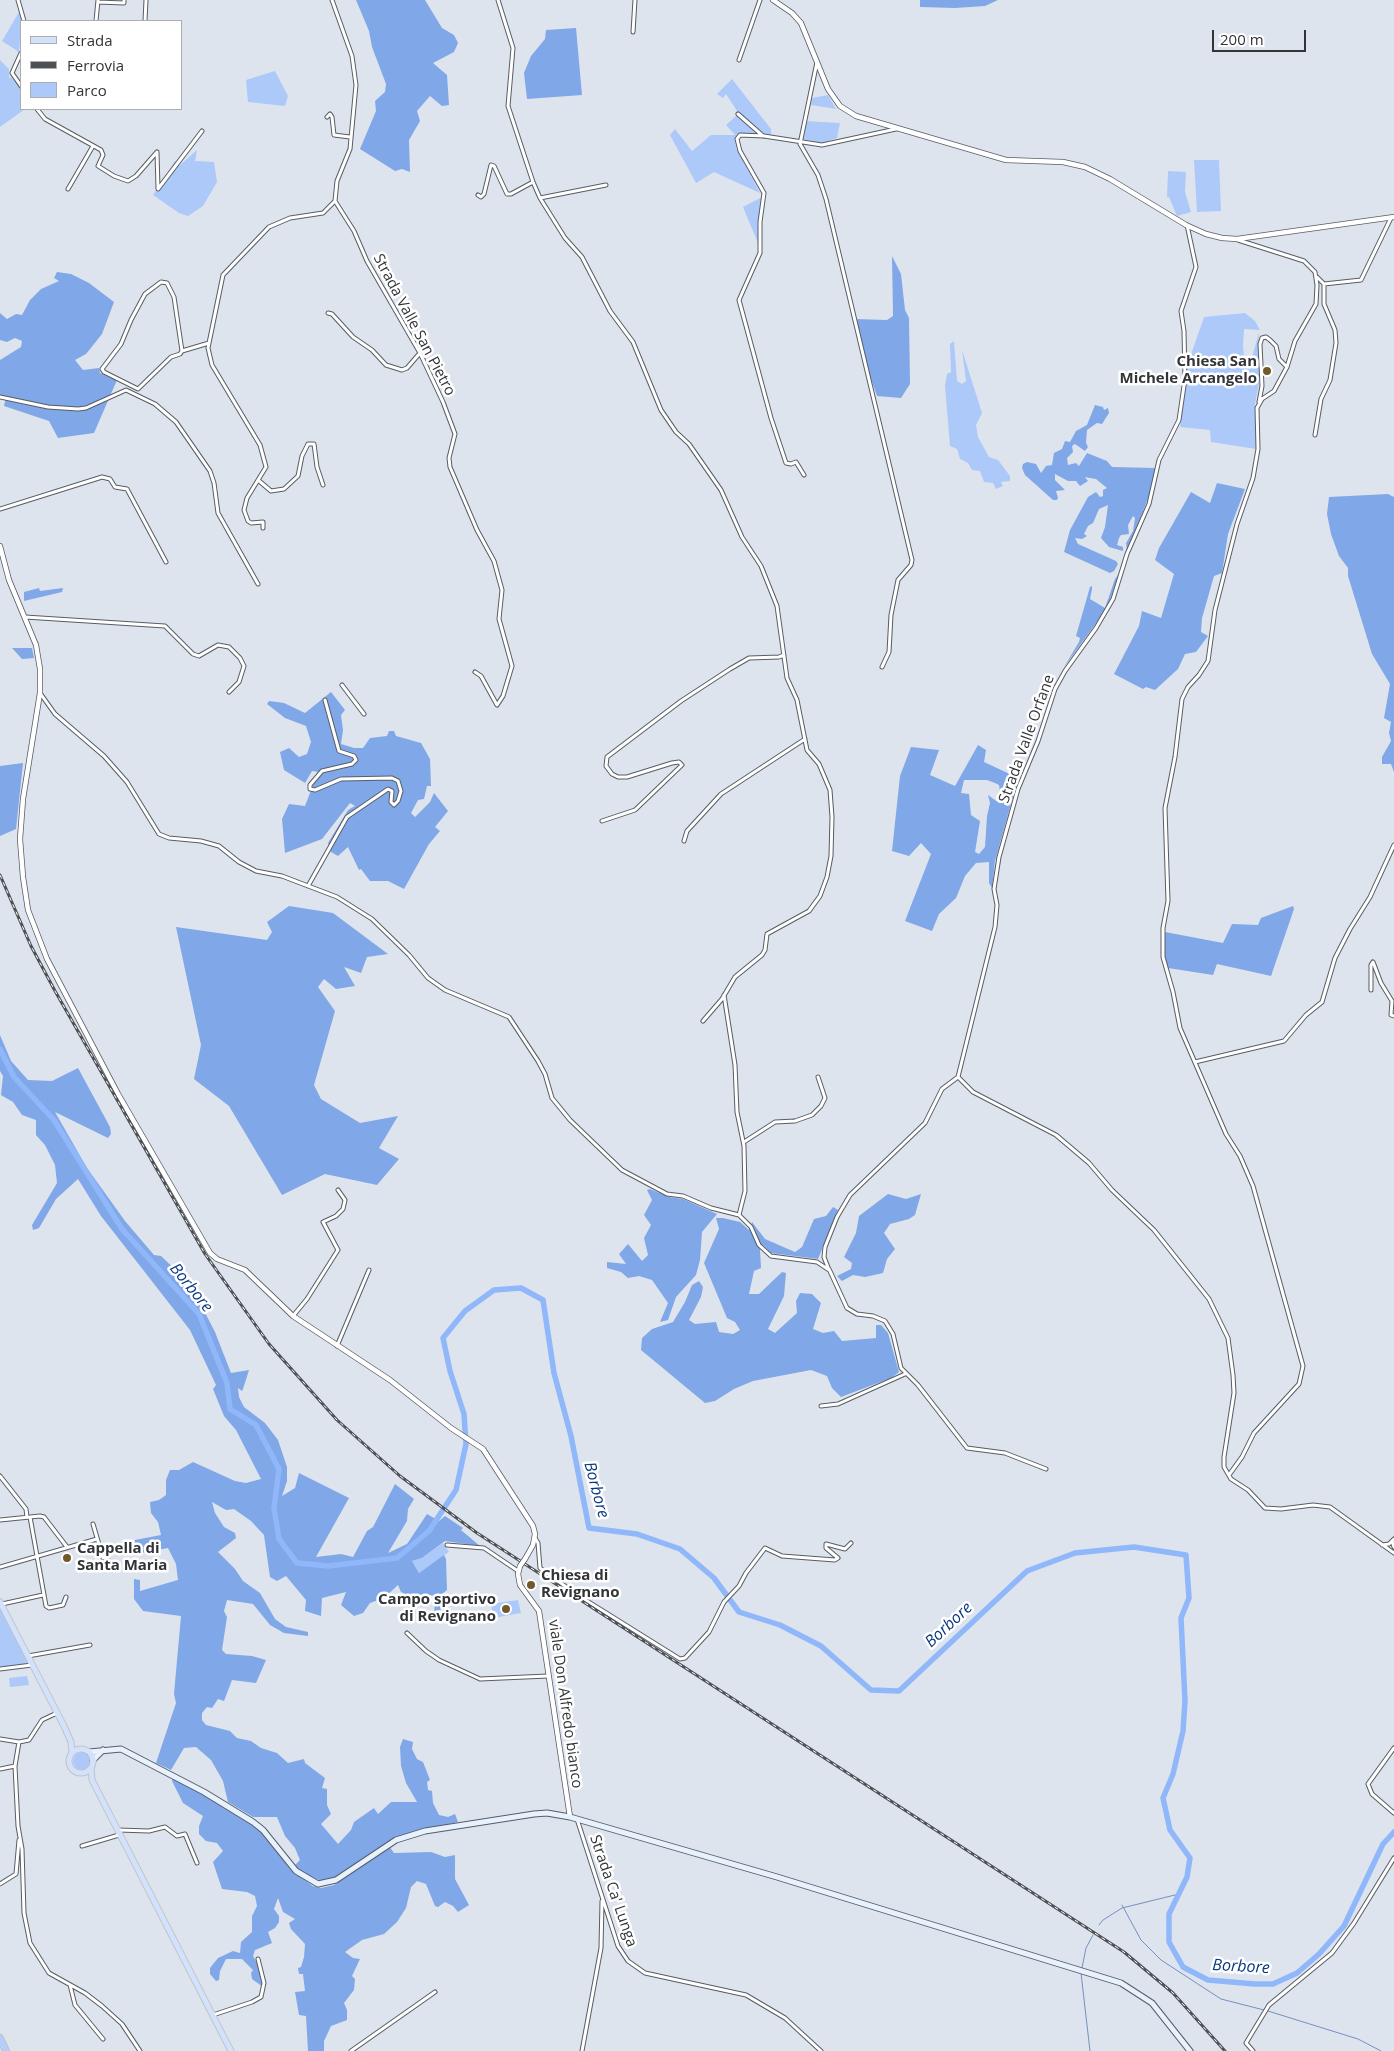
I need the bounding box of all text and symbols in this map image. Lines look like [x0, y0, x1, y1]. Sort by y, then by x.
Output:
legend [20, 20, 182, 110]
scale bar [1214, 20, 1308, 52]
text: 200 m [1220, 29, 1264, 49]
text: Strada [67, 30, 113, 50]
text: Ferrovia [67, 55, 124, 75]
text: Parco [67, 80, 107, 100]
street label: Strada Valle San Pietro [369, 251, 459, 399]
place label: Chiesa San Michele Arcangelo [1120, 353, 1257, 388]
marker: Chiesa San Michele Arcangelo [1261, 365, 1273, 377]
street label: Strada Valle Orfane [995, 672, 1059, 806]
water label: Borbore [165, 1260, 217, 1316]
water label: Borbore [579, 1460, 613, 1520]
place label: Cappella di Santa Maria [77, 1540, 167, 1575]
marker: Cappella di Santa Maria [61, 1552, 73, 1564]
place label: Chiesa di Revignano [541, 1567, 619, 1602]
marker: Chiesa di Revignano [525, 1579, 537, 1591]
place label: Campo sportivo di Revignano [378, 1591, 496, 1626]
water label: Borbore [921, 1598, 977, 1652]
marker: Campo sportivo di Revignano [500, 1603, 512, 1615]
street label: viale Don Alfredo bianco [544, 1618, 586, 1790]
street label: Strada Ca' Lunga [585, 1833, 641, 1949]
water label: Borbore [1212, 1956, 1270, 1978]

